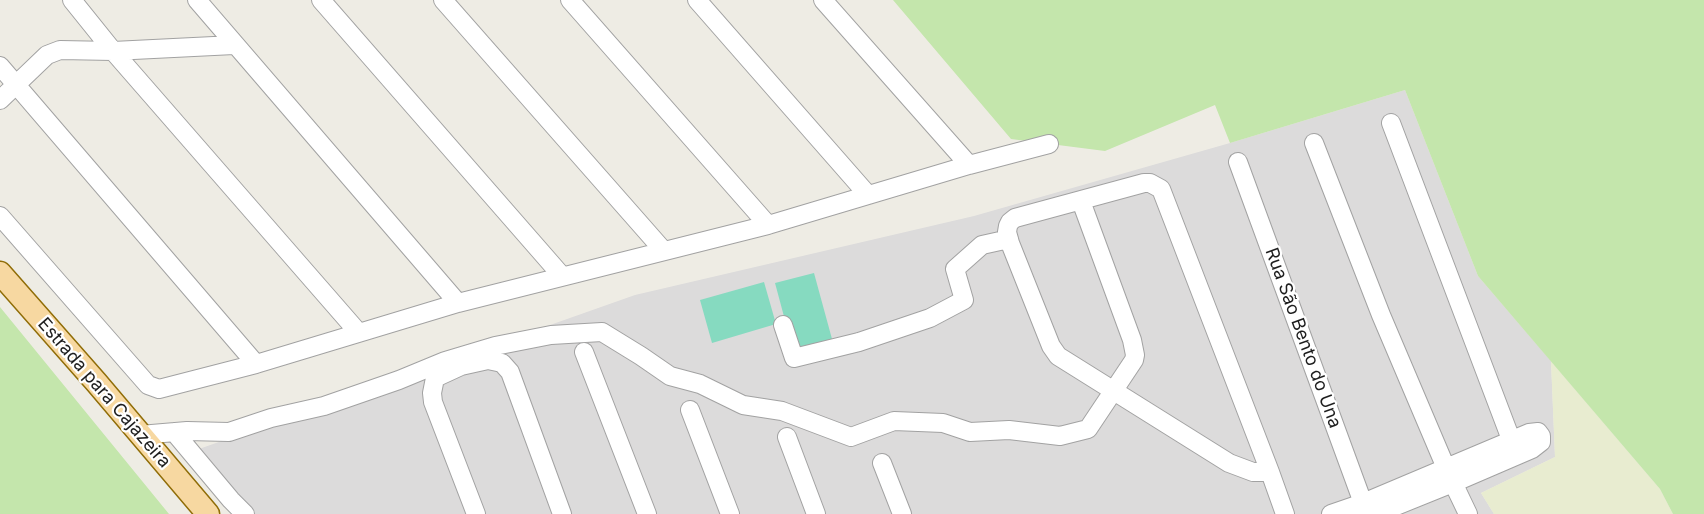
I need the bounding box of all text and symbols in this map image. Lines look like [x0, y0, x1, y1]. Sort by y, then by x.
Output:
street label: Rua São Bento do Una [1260, 245, 1346, 431]
street label: Estrada para Cajazeira [33, 314, 175, 472]

